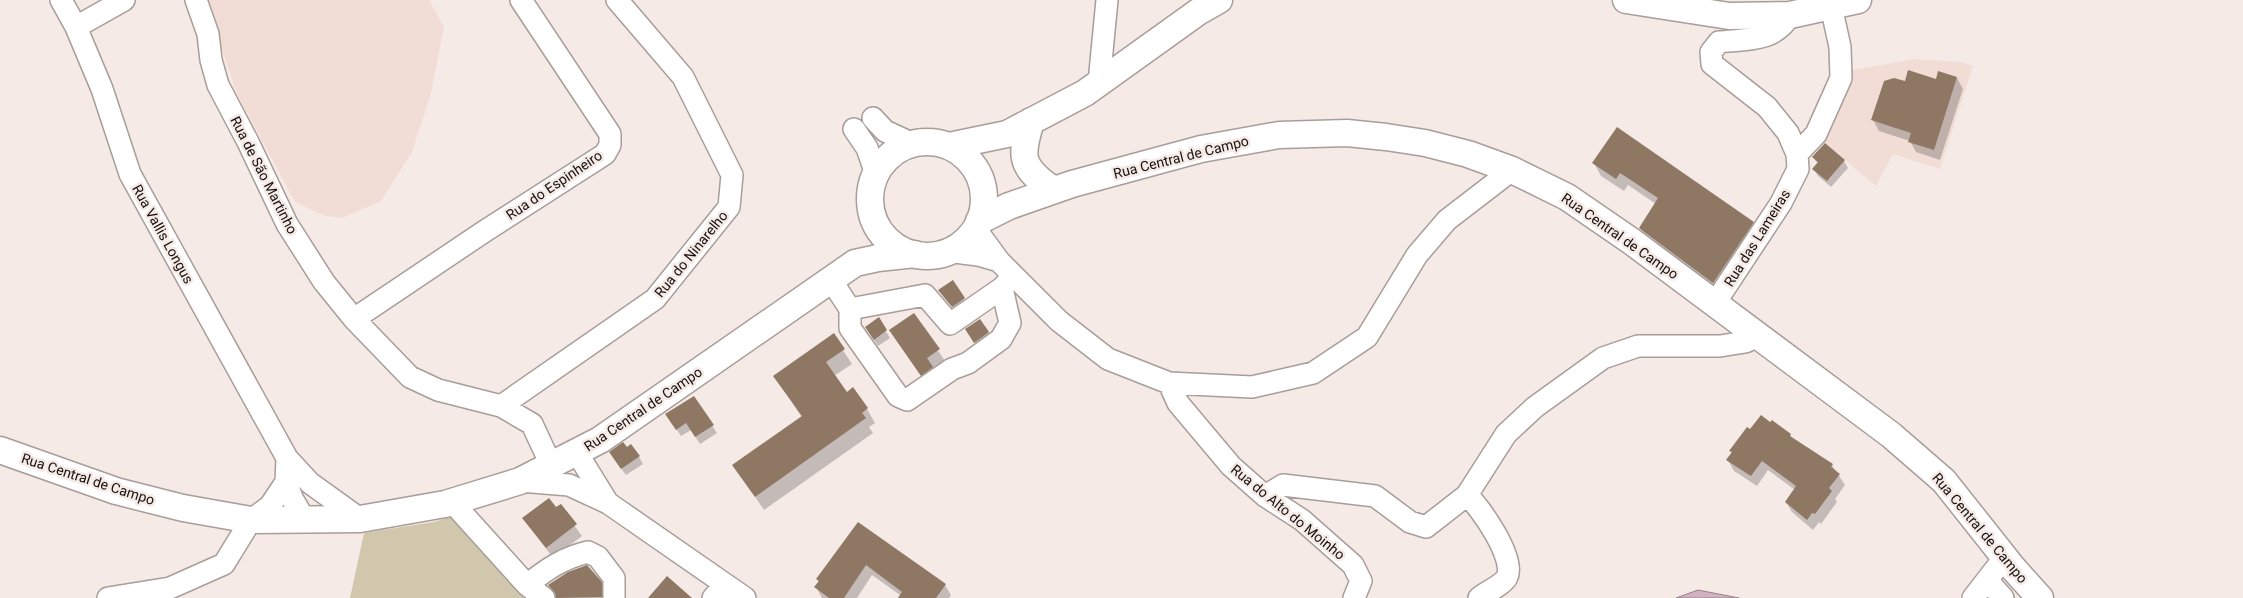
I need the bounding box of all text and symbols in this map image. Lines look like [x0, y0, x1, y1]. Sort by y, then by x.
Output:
street label: Rua de São Martinho [227, 113, 301, 237]
street label: Rua Central de Campo [1112, 132, 1250, 182]
street label: Rua do Espinheiro [503, 147, 605, 223]
street label: Rua Vallis Longus [129, 182, 197, 286]
street label: Rua das Lameiras [1721, 187, 1793, 289]
street label: Rua Central de Campo [1559, 190, 1681, 282]
street label: Rua do Ninarelho [651, 208, 731, 300]
street label: Rua Central de Campo [581, 364, 705, 454]
street label: Rua Central de Campo [19, 450, 157, 508]
street label: Rua do Alto do Moinho [1228, 461, 1348, 563]
street label: Rua Central de Campo [1929, 470, 2031, 586]

